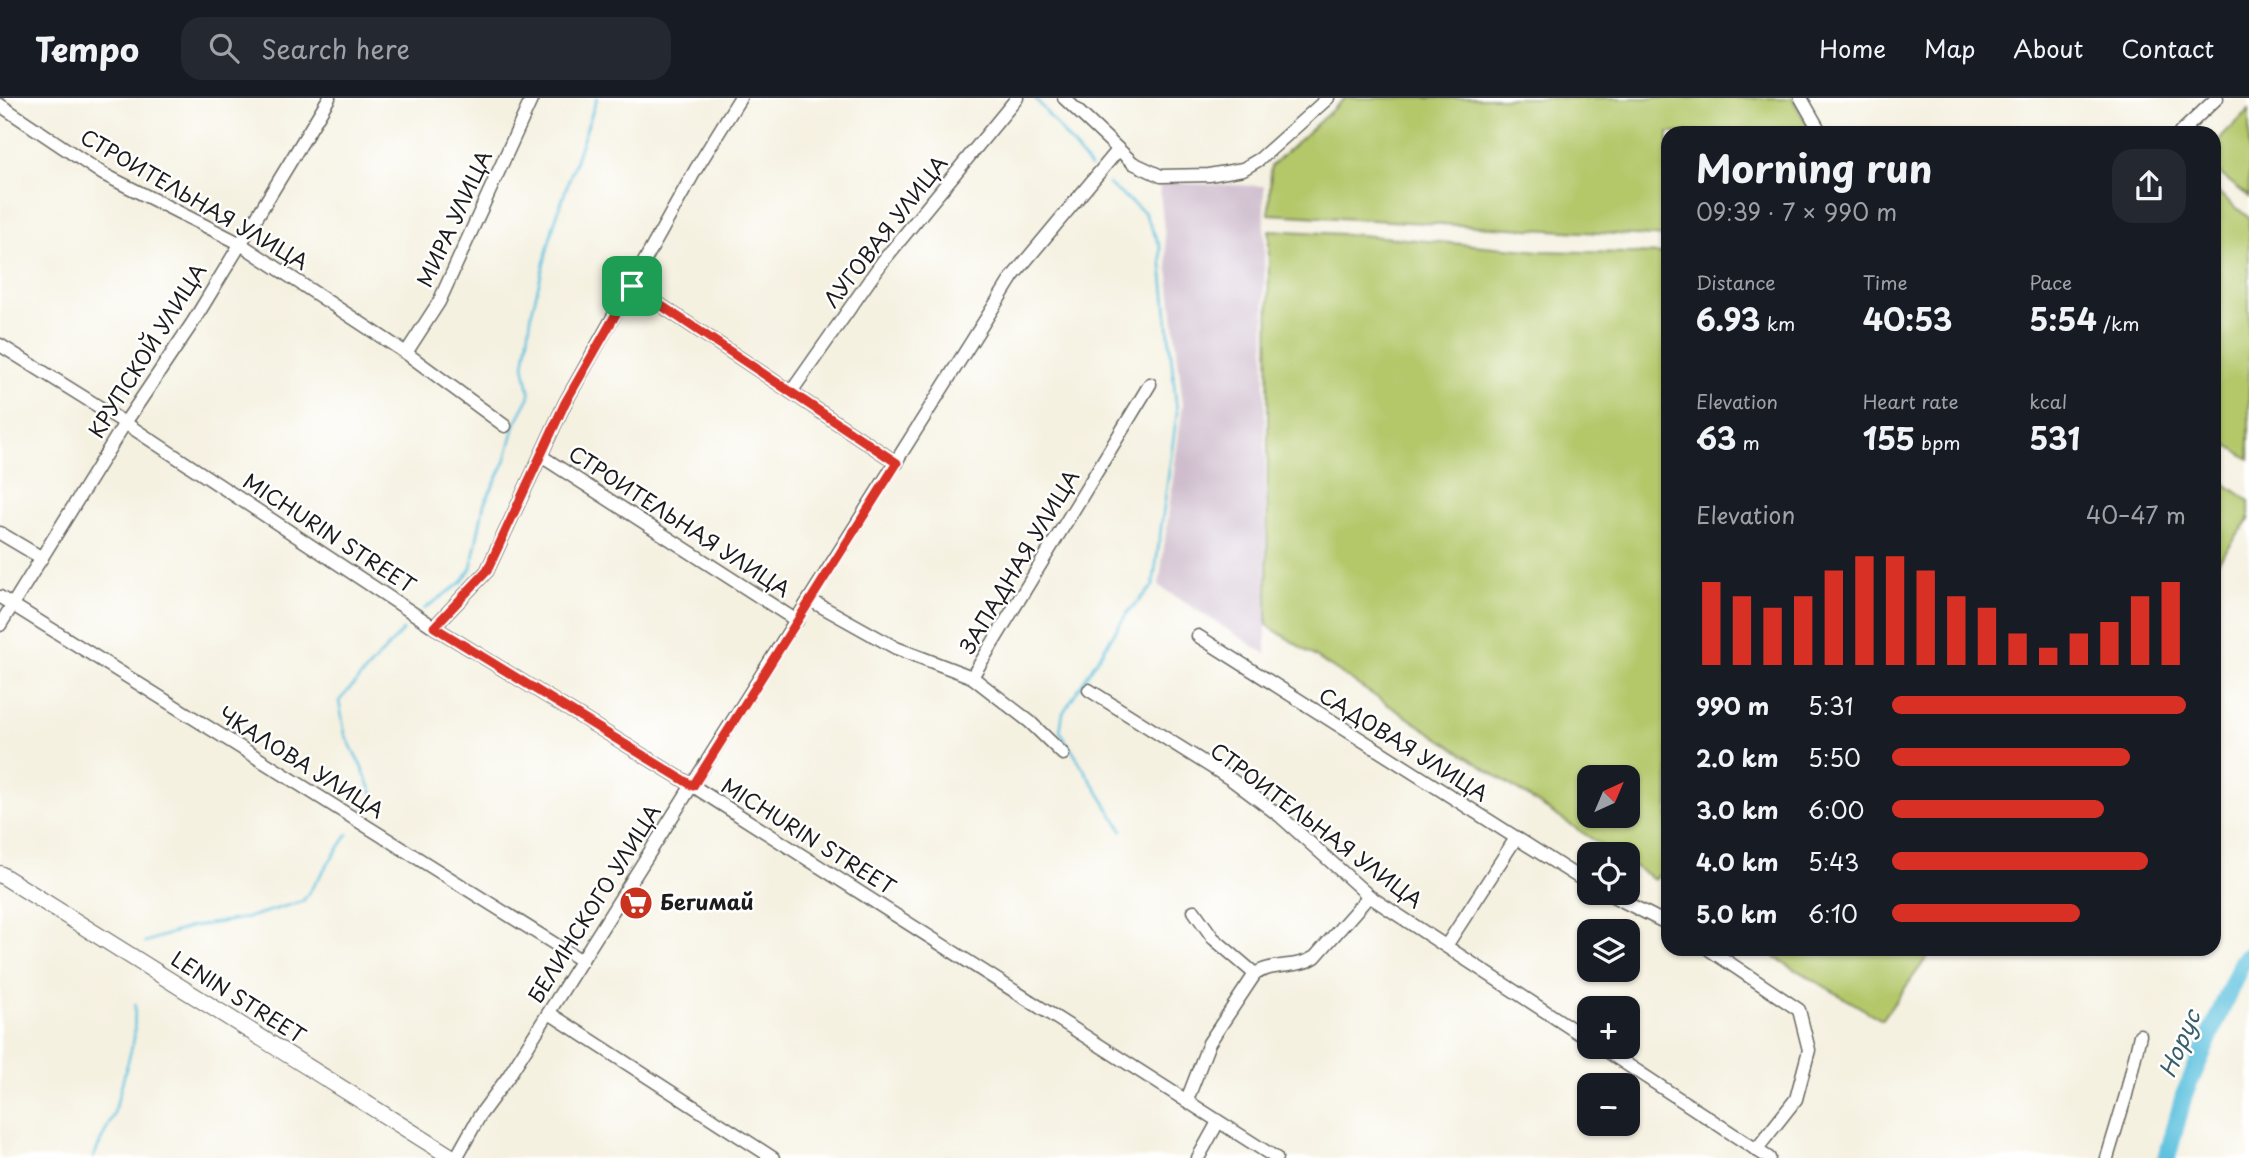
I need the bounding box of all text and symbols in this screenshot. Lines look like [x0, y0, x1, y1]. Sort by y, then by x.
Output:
search box [181, 17, 671, 80]
text: Tempo [35, 23, 139, 73]
icon: search [205, 29, 243, 67]
text: Search here [261, 29, 410, 68]
text: Home [1819, 30, 1886, 66]
text: Map [1924, 30, 1975, 66]
text: About [2013, 30, 2083, 66]
text: Contact [2121, 30, 2214, 66]
street label: СТРОИТЕЛЬНАЯ УЛИЦА [75, 120, 315, 277]
text: Morning run [1696, 139, 1932, 196]
street label: МИРА УЛИЦА [407, 144, 499, 292]
street label: ЛУГОВАЯ УЛИЦА [815, 148, 954, 314]
button: share [2112, 149, 2186, 223]
text: 09:39 · 7 × 990 m [1696, 194, 1897, 229]
street label: КРУПСКОЙ УЛИЦА [80, 256, 213, 444]
pin [602, 256, 662, 316]
icon: arrive [613, 267, 651, 305]
text: Distance [1696, 268, 1776, 296]
text: Time [1863, 268, 1908, 296]
text: Pace [2029, 268, 2072, 296]
text: 6.93 [1696, 296, 1760, 341]
text: 40:53 [1863, 296, 1952, 341]
text: 5:54 [2029, 296, 2097, 341]
text: km [1760, 309, 1795, 337]
text: /km [2097, 309, 2139, 337]
text: Elevation [1696, 387, 1778, 415]
text: Heart rate [1863, 387, 1959, 415]
text: kcal [2029, 387, 2067, 415]
text: 63 [1696, 415, 1736, 460]
text: 155 [1863, 415, 1915, 460]
text: 531 [2029, 415, 2080, 460]
text: m [1736, 428, 1760, 456]
text: bpm [1915, 428, 1961, 456]
street label: СТРОИТЕЛЬНАЯ УЛИЦА [563, 436, 797, 604]
street label: ЗАПАДНАЯ УЛИЦА [951, 463, 1086, 659]
street label: MICHURIN STREET [237, 464, 423, 601]
text: Elevation [1696, 497, 1795, 532]
text: 40–47 m [2086, 497, 2186, 532]
street label: САДОВАЯ УЛИЦА [1313, 678, 1495, 808]
text: 990 m [1696, 688, 1769, 723]
text: 5:31 [1808, 688, 1853, 723]
street label: ЧКАЛОВА УЛИЦА [213, 697, 391, 825]
street label: СТРОИТЕЛЬНАЯ УЛИЦА [1204, 734, 1430, 915]
text: 2.0 km [1696, 740, 1778, 775]
text: 5:50 [1808, 740, 1861, 775]
north arrow [1577, 765, 1640, 828]
map controls [1577, 765, 1640, 1136]
street label: MICHURIN STREET [716, 769, 903, 902]
text: 3.0 km [1696, 792, 1778, 827]
text: 6:00 [1808, 792, 1864, 827]
street label: БЕЛИНСКОГО УЛИЦА [519, 797, 668, 1009]
button: locate [1577, 842, 1640, 905]
text: 4.0 km [1696, 844, 1779, 879]
text: 5:43 [1808, 844, 1859, 879]
supermarket icon: Бегимай [617, 884, 655, 922]
place label: Бегимай [660, 885, 754, 917]
text: 5.0 km [1696, 896, 1777, 931]
text: 6:10 [1808, 896, 1858, 931]
button: layers [1577, 919, 1640, 982]
street label: LENIN STREET [166, 942, 313, 1051]
button: + [1577, 996, 1640, 1059]
water label: Норус [2149, 1002, 2209, 1083]
button: − [1577, 1073, 1640, 1136]

